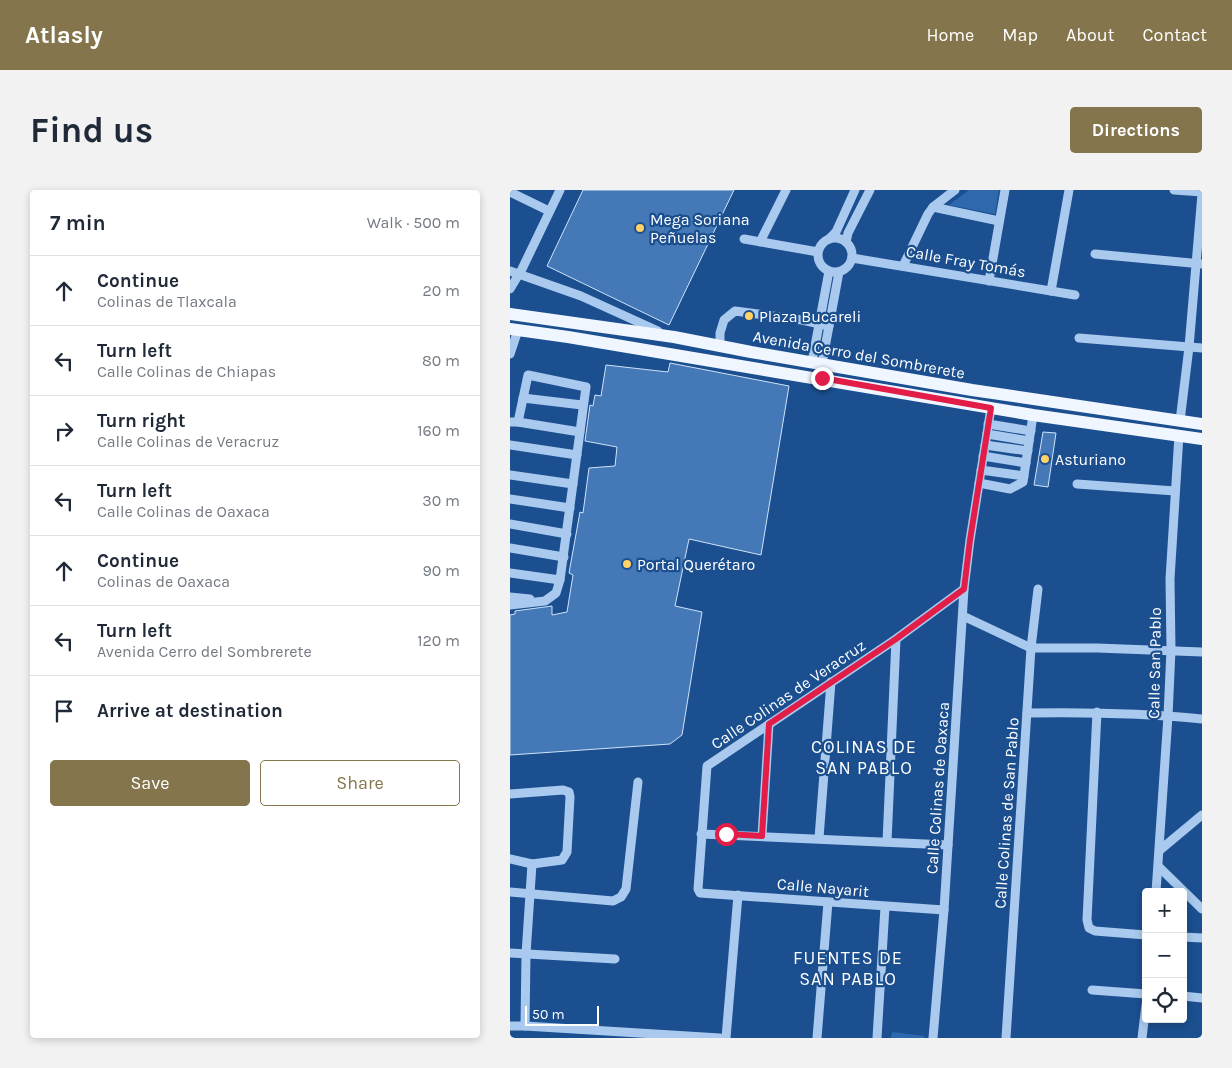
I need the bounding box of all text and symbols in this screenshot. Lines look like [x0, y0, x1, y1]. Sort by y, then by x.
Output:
text: Atlasly [25, 21, 103, 49]
text: Home [926, 24, 974, 46]
text: Map [1002, 24, 1038, 46]
text: About [1066, 24, 1115, 46]
text: Contact [1143, 24, 1207, 46]
button: Directions [1070, 107, 1202, 153]
text: Find us [30, 110, 153, 151]
place label: Mega Soriana Peñuelas [650, 210, 750, 247]
text: 7 min [50, 211, 106, 235]
text: Walk · 500 m [367, 213, 460, 232]
marker: Mega Soriana Peñuelas [634, 222, 646, 234]
street label: Calle Fray Tomás [904, 242, 1027, 281]
text: Continue [97, 270, 179, 292]
icon: ahead [50, 277, 78, 305]
text: 20 m [422, 281, 460, 300]
text: Colinas de Tlaxcala [97, 292, 237, 311]
place label: Plaza Bucareli [759, 307, 861, 326]
marker: Plaza Bucareli [743, 310, 755, 322]
street label: Avenida Cerro del Sombrerete [751, 326, 966, 383]
text: Turn left [97, 340, 172, 362]
icon: left [50, 347, 78, 375]
text: 80 m [422, 351, 460, 370]
text: Calle Colinas de Chiapas [97, 362, 276, 381]
route end [811, 367, 834, 390]
text: Turn right [97, 410, 186, 432]
icon: right [50, 417, 78, 445]
text: 160 m [417, 421, 460, 440]
text: Calle Colinas de Veracruz [97, 432, 279, 451]
place label: Asturiano [1055, 450, 1126, 469]
marker: Asturiano [1039, 453, 1051, 465]
text: Turn left [97, 480, 172, 502]
icon: left [50, 487, 78, 515]
text: 30 m [422, 491, 460, 510]
text: Calle Colinas de Oaxaca [97, 502, 270, 521]
text: Continue [97, 550, 179, 572]
place label: Portal Querétaro [637, 555, 755, 574]
icon: ahead [50, 557, 78, 585]
marker: Portal Querétaro [621, 558, 633, 570]
text: 90 m [422, 561, 460, 580]
text: Colinas de Oaxaca [97, 572, 230, 591]
street label: Calle San Pablo [1144, 607, 1165, 719]
text: Turn left [97, 620, 172, 642]
icon: left [50, 627, 78, 655]
text: 120 m [417, 631, 460, 650]
street label: Calle Colinas de Veracruz [707, 636, 869, 753]
text: Avenida Cerro del Sombrerete [97, 642, 312, 661]
icon: arrive [50, 697, 78, 725]
text: Arrive at destination [97, 700, 283, 722]
street label: Calle Colinas de Oaxaca [922, 701, 953, 875]
street label: Calle Colinas de San Pablo [990, 717, 1023, 909]
district label: COLINAS DE SAN PABLO [811, 736, 917, 779]
button: Save [50, 760, 250, 806]
button: Share [260, 760, 460, 806]
route start [715, 823, 738, 846]
street label: Calle Nayarit [776, 874, 870, 901]
map controls [1142, 888, 1187, 1023]
button: + [1142, 888, 1187, 933]
button: − [1142, 933, 1187, 978]
district label: FUENTES DE SAN PABLO [793, 947, 903, 990]
button: locate [1142, 978, 1187, 1023]
scale bar [525, 1003, 599, 1026]
text: 50 m [532, 1006, 565, 1023]

